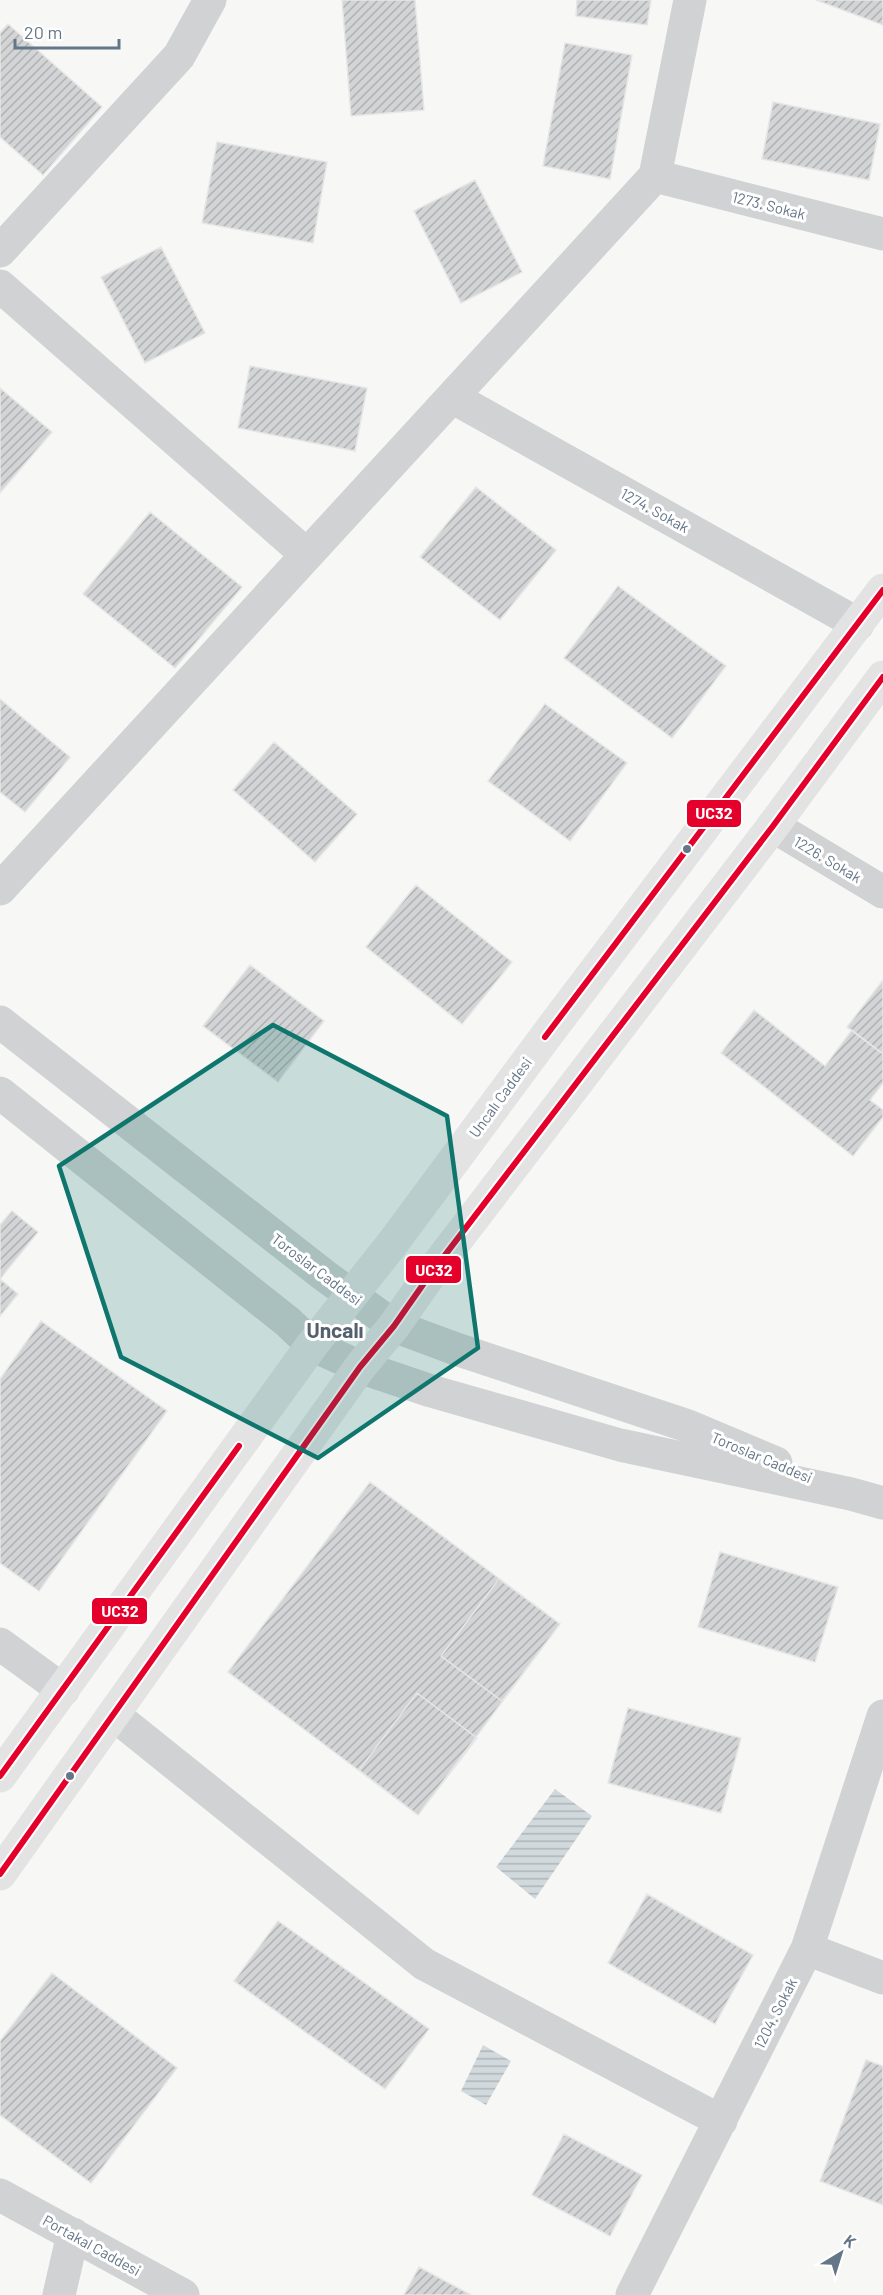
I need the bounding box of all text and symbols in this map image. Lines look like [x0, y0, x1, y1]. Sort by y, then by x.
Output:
scale bar [15, 12, 118, 50]
text: 20 m [24, 21, 62, 43]
street label: 1273. Sokak [731, 187, 808, 223]
street label: 1274. Sokak [618, 484, 693, 536]
line badge: UC32 [686, 799, 742, 828]
text: UC32 [695, 803, 733, 822]
street label: 1226. Sokak [791, 832, 865, 886]
unlabelled marker [681, 843, 693, 855]
street label: Uncalı Caddesi [465, 1053, 535, 1141]
street label: Toroslar Caddesi [268, 1229, 366, 1309]
line badge: UC32 [405, 1255, 462, 1284]
text: UC32 [415, 1260, 453, 1279]
district label: Uncalı [306, 1317, 364, 1342]
street label: Toroslar Caddesi [709, 1428, 815, 1486]
line badge: UC32 [91, 1597, 148, 1625]
text: UC32 [101, 1601, 139, 1620]
unlabelled marker [64, 1770, 76, 1782]
street label: 1204. Sokak [750, 1974, 801, 2051]
street label: Portakal Caddesi [40, 2211, 144, 2279]
north arrow [811, 2223, 871, 2283]
text: K [841, 2230, 860, 2251]

